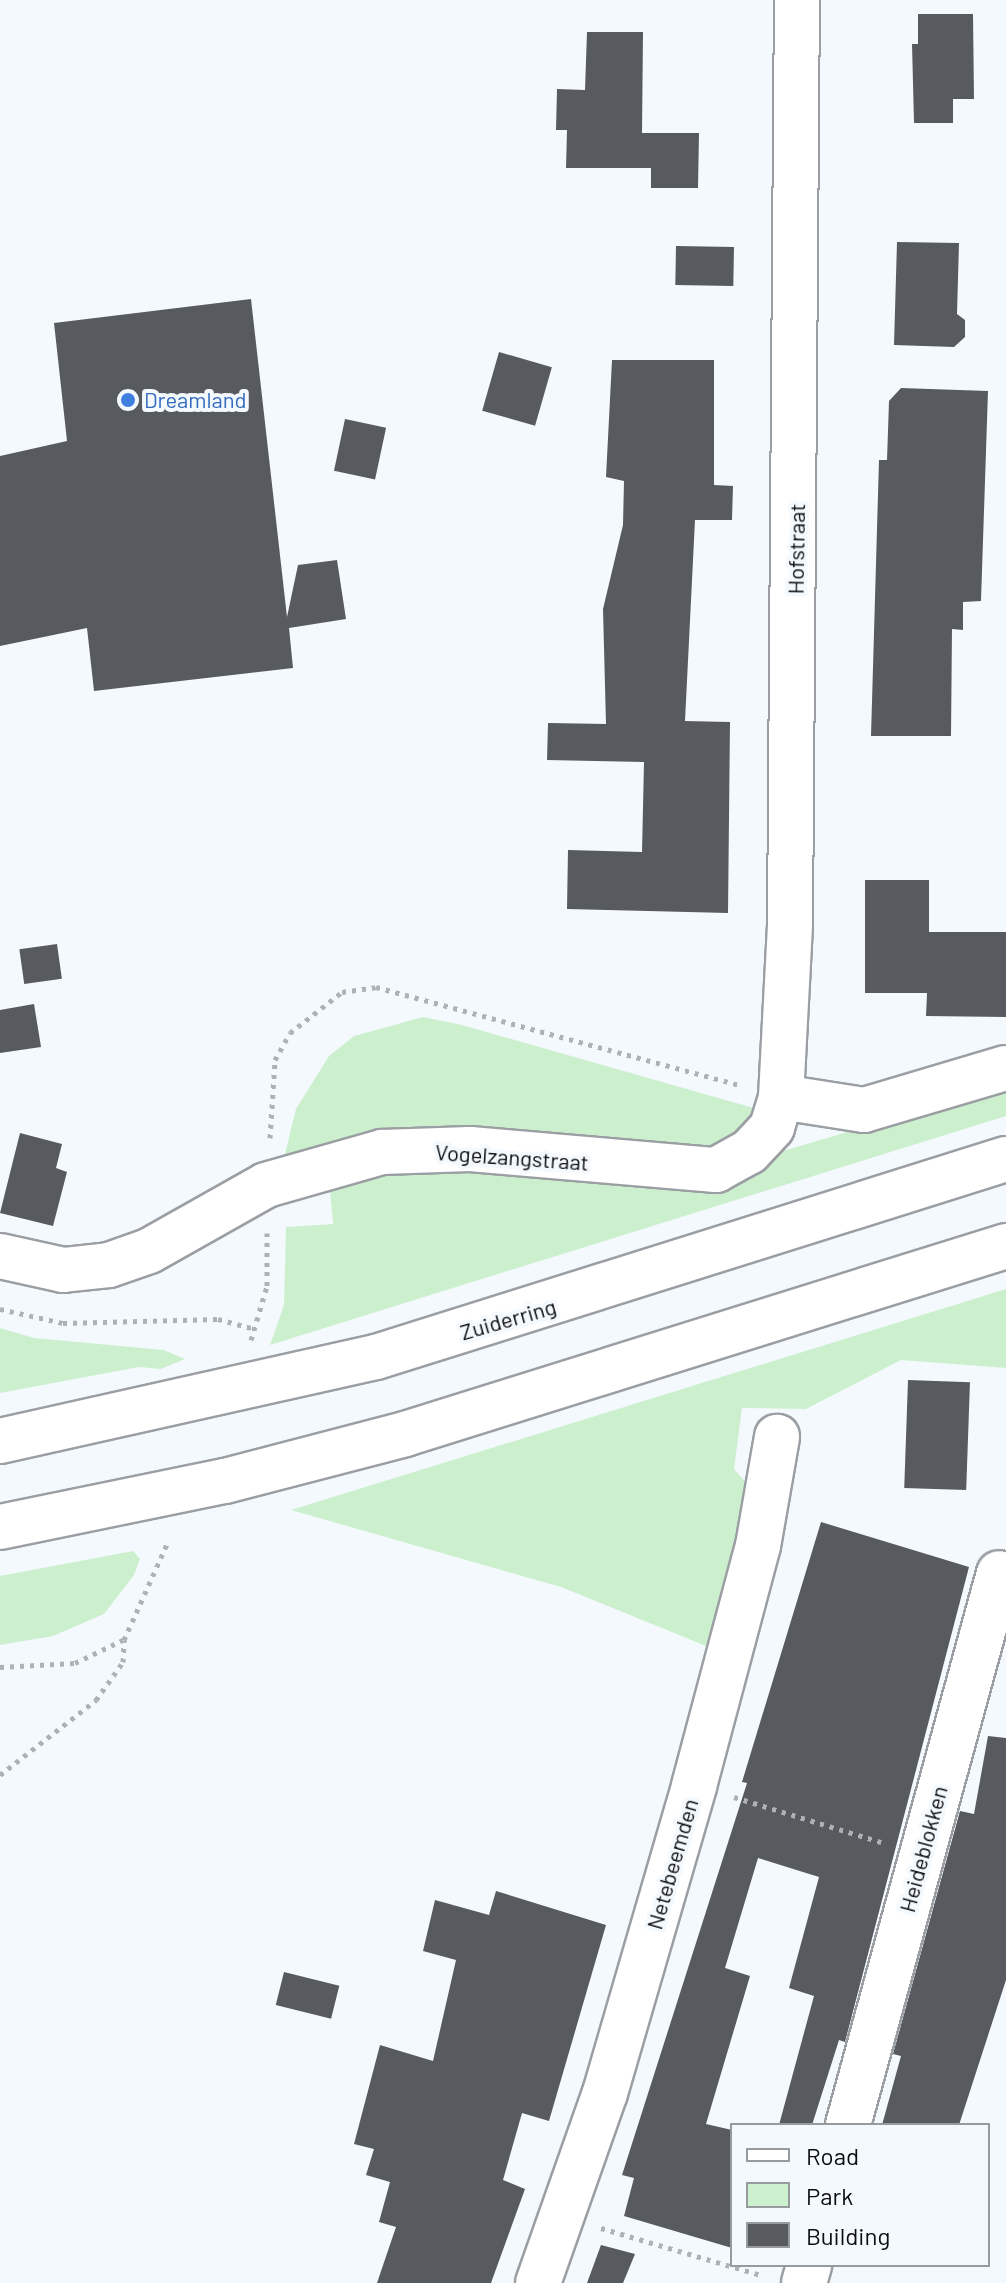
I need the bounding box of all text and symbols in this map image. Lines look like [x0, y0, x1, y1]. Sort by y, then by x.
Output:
place label: Dreamland [144, 387, 247, 413]
marker: Dreamland [119, 391, 137, 409]
street label: Hofstraat [782, 503, 810, 595]
street label: Vogelzangstraat [434, 1138, 590, 1176]
street label: Zuiderring [457, 1293, 559, 1345]
street label: Heideblokken [893, 1783, 953, 1915]
street label: Netebeemden [641, 1796, 703, 1932]
legend [730, 2123, 990, 2267]
text: Road [806, 2141, 859, 2170]
text: Park [806, 2181, 853, 2210]
text: Building [806, 2221, 890, 2250]

